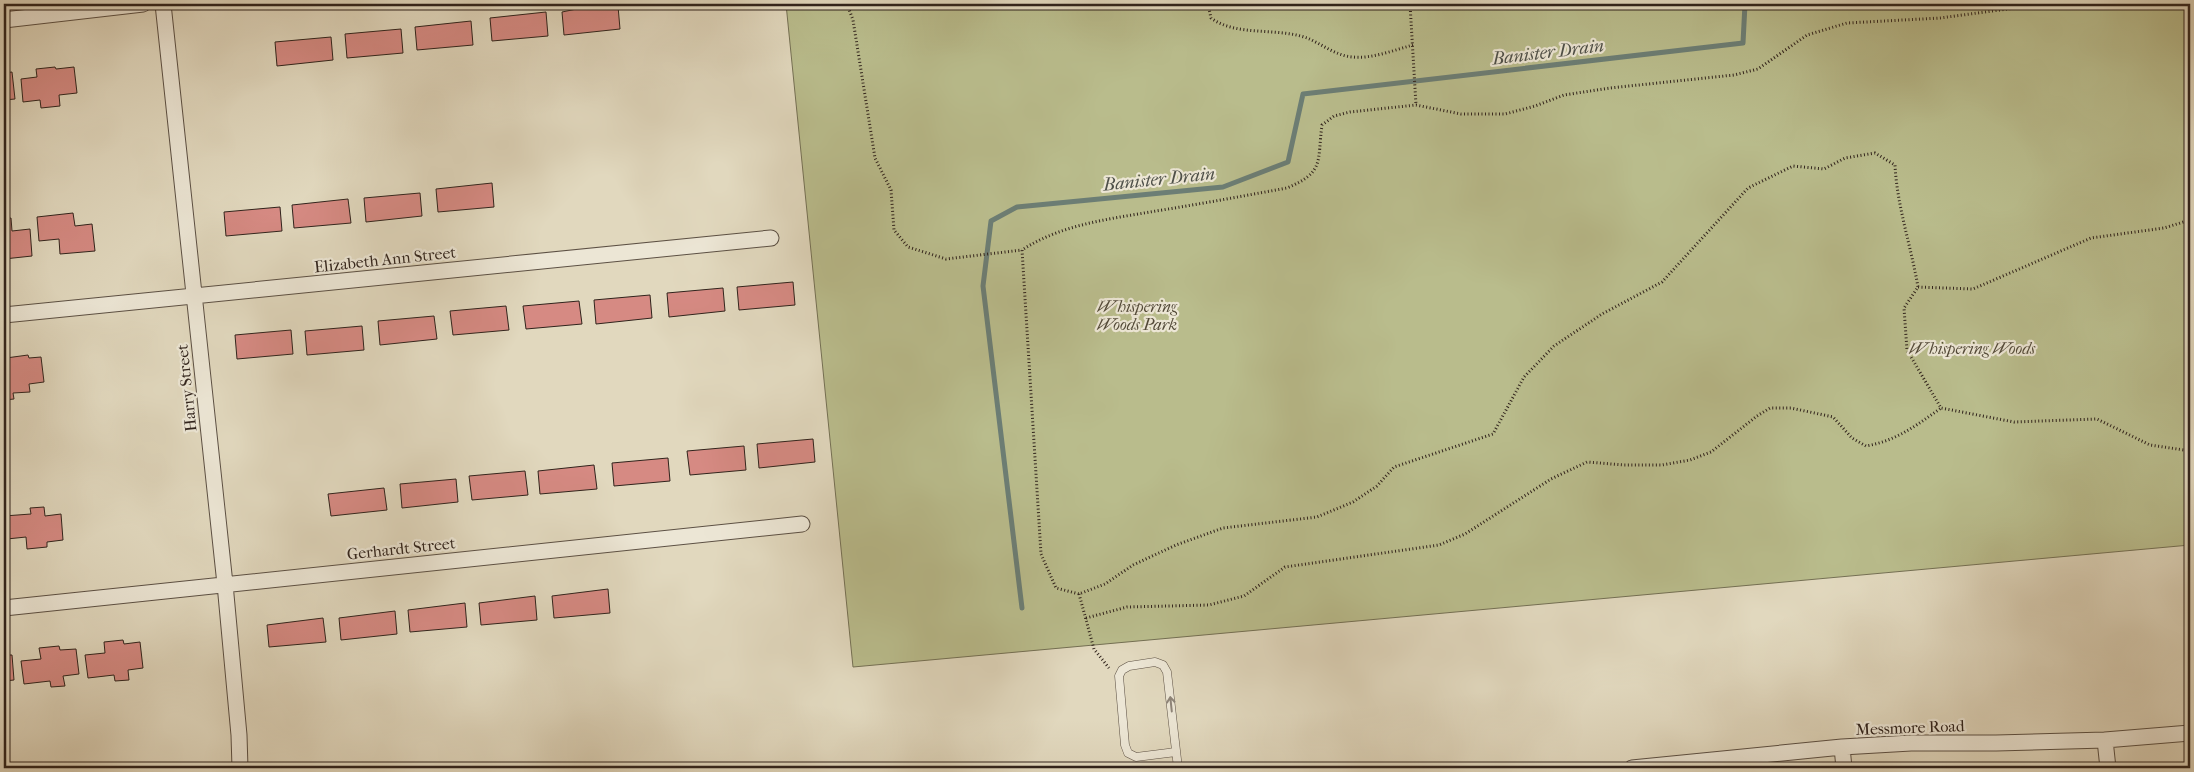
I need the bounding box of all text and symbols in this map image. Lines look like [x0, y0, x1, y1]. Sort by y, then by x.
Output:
water label: Banister Drain [1490, 35, 1605, 70]
water label: Banister Drain [1101, 163, 1216, 196]
street label: Elizabeth Ann Street [313, 243, 457, 276]
park label: Whispering Woods Park [1097, 297, 1178, 334]
park label: Whispering Woods [1909, 339, 2036, 358]
street label: Harry Street [172, 343, 201, 433]
street label: Gerhardt Street [346, 533, 457, 564]
one-way arrow [1166, 696, 1176, 712]
street label: Messmore Road [1855, 716, 1965, 739]

